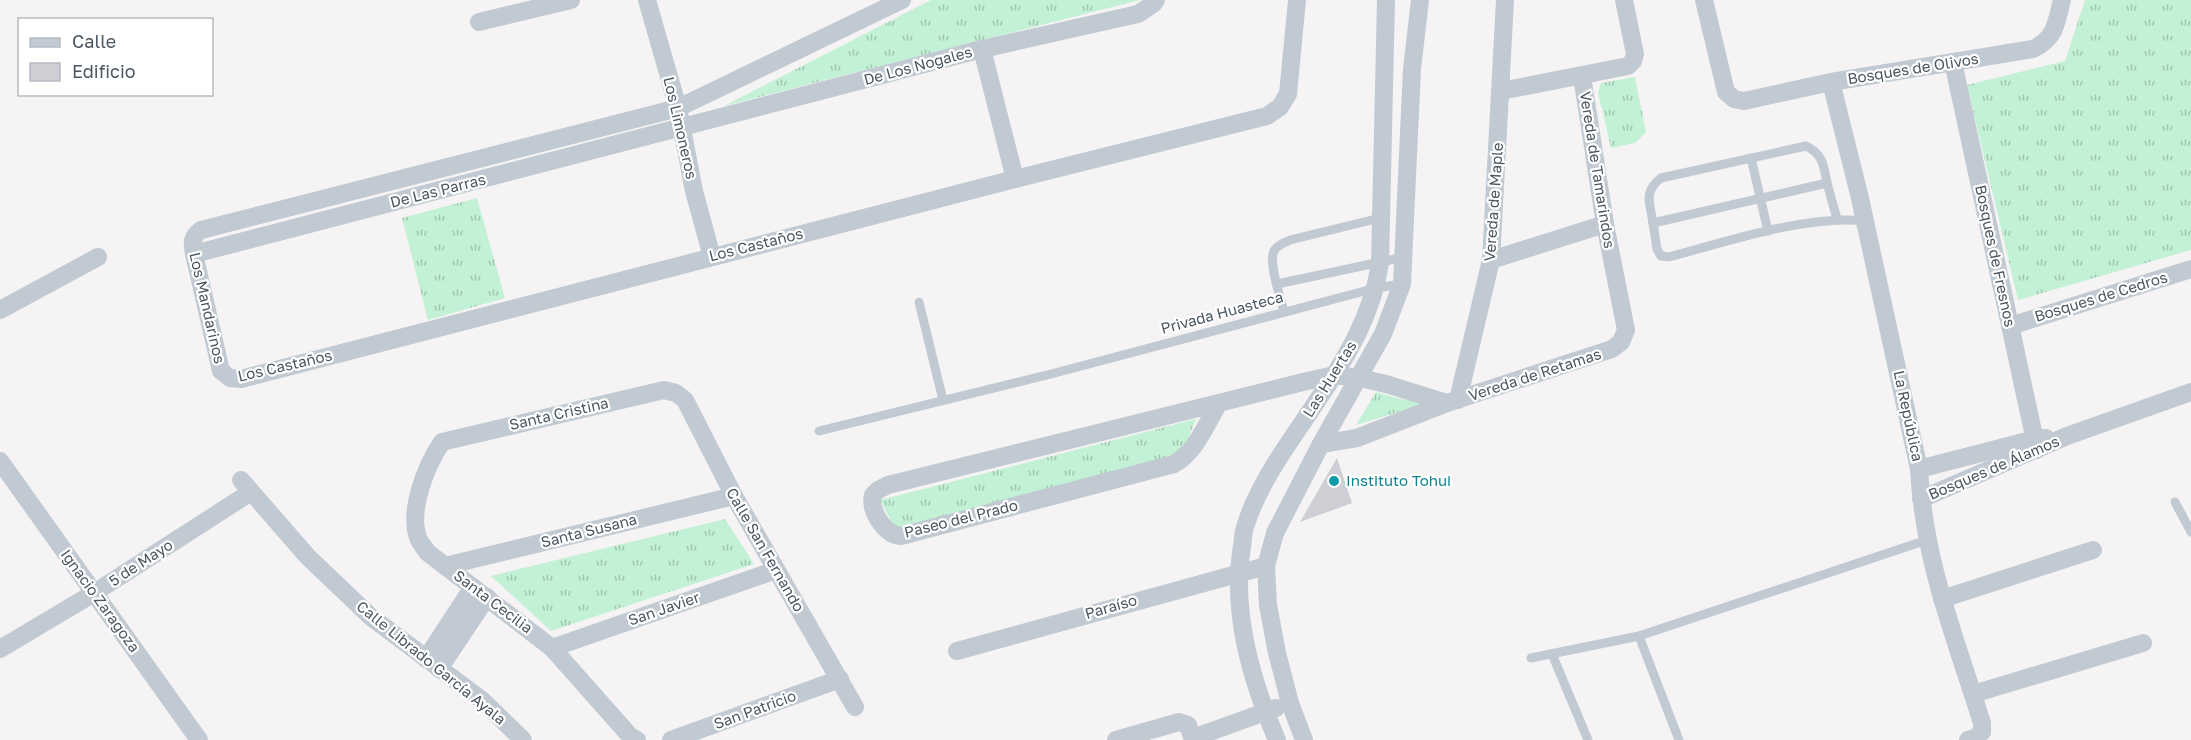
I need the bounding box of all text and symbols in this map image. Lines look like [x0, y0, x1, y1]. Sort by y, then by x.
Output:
legend [18, 18, 213, 96]
text: Calle [72, 30, 116, 52]
street label: De Los Nogales [862, 42, 974, 88]
street label: Bosques de Olivos [1846, 49, 1980, 87]
text: Edificio [72, 60, 136, 82]
street label: Los Limoneros [660, 75, 702, 181]
street label: Vereda de Tamarindos [1577, 90, 1619, 250]
street label: Vereda de Maple [1480, 141, 1506, 262]
street label: De Las Parras [388, 169, 488, 211]
street label: Bosques de Fresnos [1972, 183, 2020, 329]
street label: Los Castaños [707, 224, 805, 264]
street label: Los Mandarinos [186, 250, 230, 365]
street label: Bosques de Cedros [2032, 267, 2169, 325]
street label: Privada Huasteca [1159, 287, 1285, 337]
street label: Las Huertas [1299, 337, 1360, 420]
street label: Vereda de Retamas [1466, 344, 1603, 404]
street label: Los Castaños [236, 345, 334, 385]
street label: La República [1891, 369, 1927, 463]
street label: Santa Cristina [507, 393, 610, 433]
street label: Bosques de Álamos [1925, 431, 2062, 503]
place label: Instituto Tohui [1346, 471, 1451, 489]
marker: Instituto Tohui [1327, 474, 1341, 488]
street label: Calle San Fernando [723, 484, 809, 615]
street label: Paseo del Prado [902, 495, 1019, 541]
street label: Santa Susana [539, 509, 639, 551]
street label: 5 de Mayo [105, 535, 176, 589]
street label: Ignacio Zaragoza [57, 546, 144, 655]
street label: Santa Cecilia [451, 566, 536, 637]
street label: San Javier [626, 587, 702, 629]
street label: Paraíso [1083, 590, 1139, 622]
street label: Calle Librado García Ayala [353, 597, 510, 728]
street label: San Patricio [711, 686, 798, 732]

